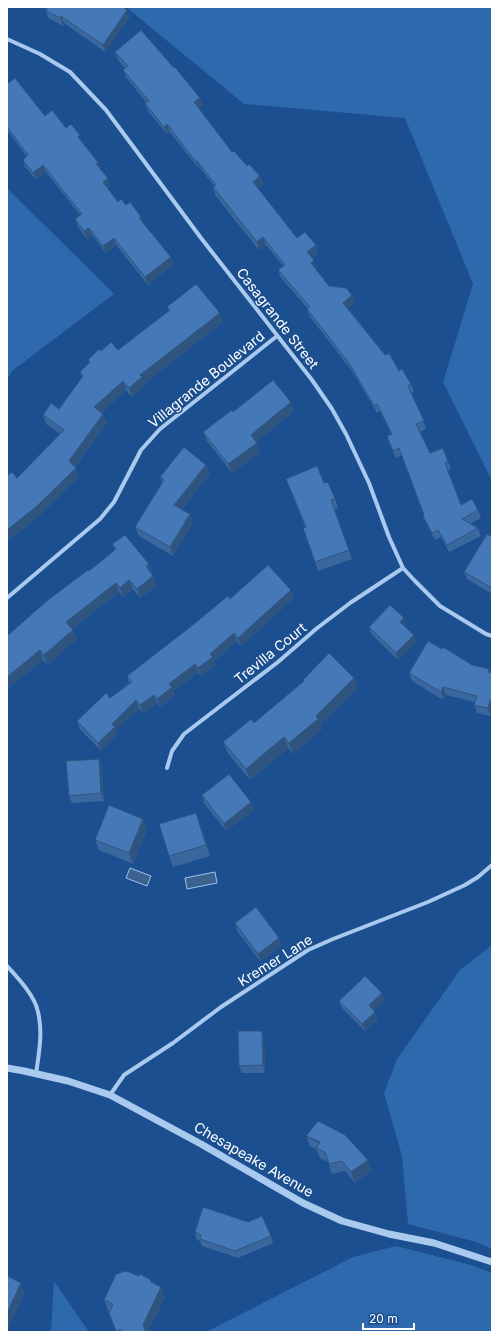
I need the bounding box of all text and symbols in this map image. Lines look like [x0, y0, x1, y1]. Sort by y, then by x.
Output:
street label: Casagrande Street [233, 264, 323, 372]
street label: Villagrande Boulevard [144, 327, 268, 431]
street label: Trevilla Court [230, 618, 310, 687]
street label: Kremer Lane [235, 930, 315, 990]
street label: Chesapeake Avenue [191, 1118, 317, 1200]
scale bar [363, 1305, 414, 1331]
text: 20 m [369, 1311, 398, 1326]

